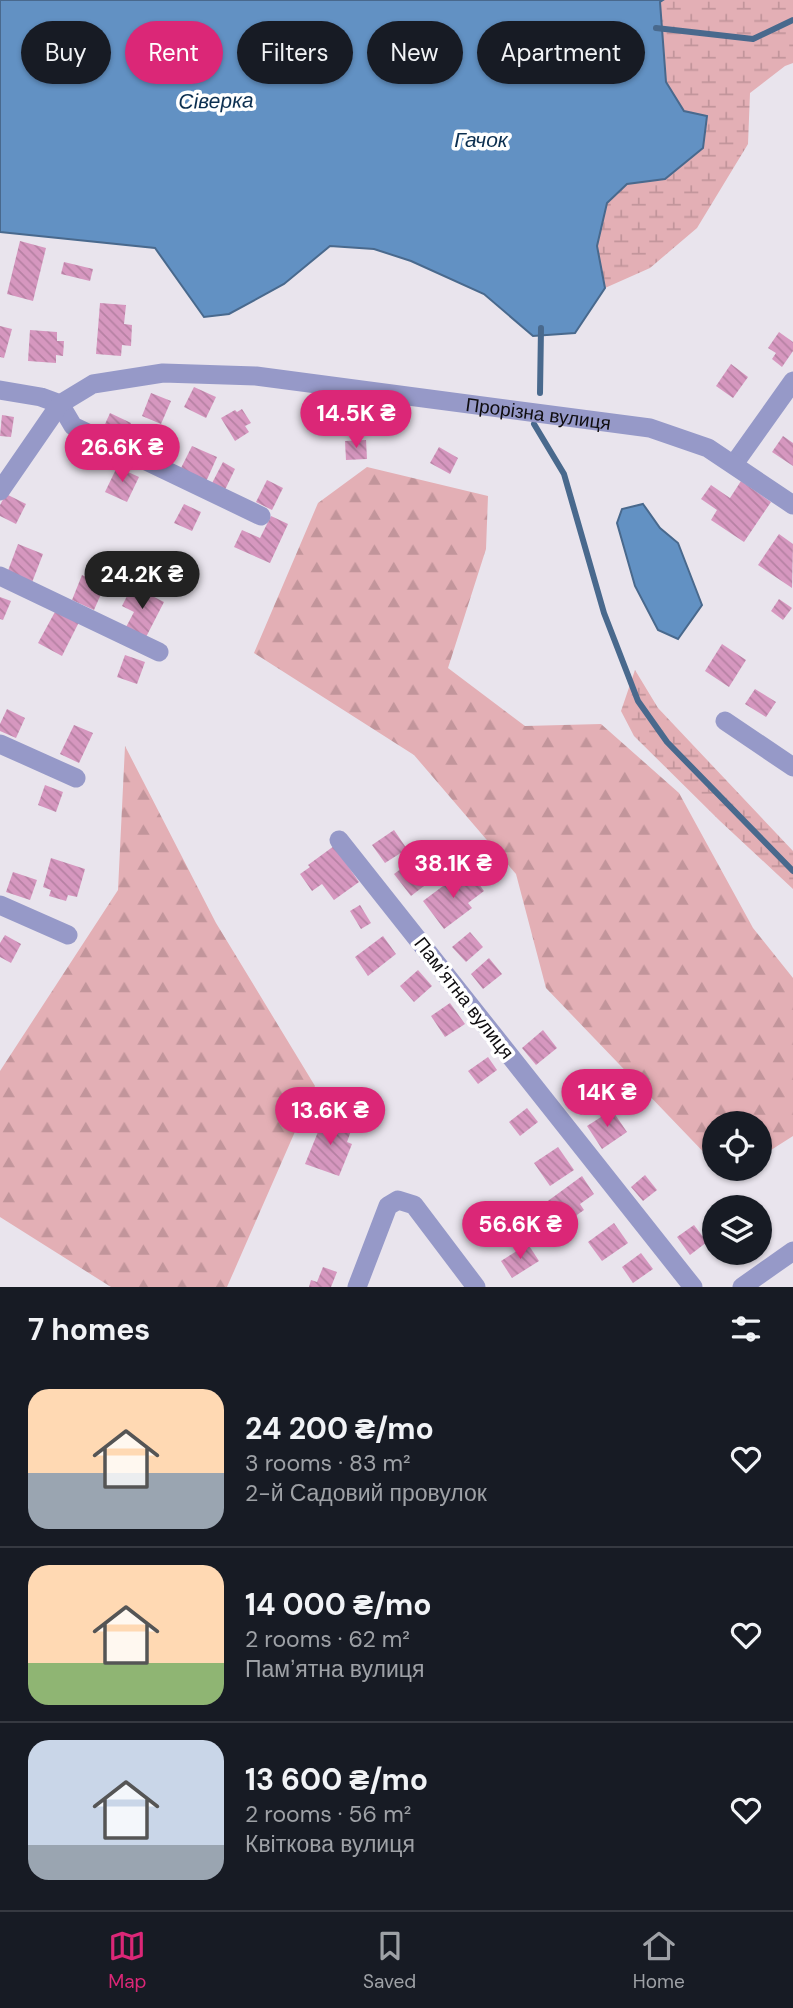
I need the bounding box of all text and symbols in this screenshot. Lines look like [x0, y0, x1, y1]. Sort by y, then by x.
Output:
chip: Buy [21, 21, 111, 84]
chip: Rent [125, 21, 223, 84]
chip: Filters [237, 21, 353, 84]
chip: New [367, 21, 463, 84]
chip: Apartment [477, 21, 645, 84]
water label: Сіверка [178, 86, 254, 116]
water label: Гачок [454, 126, 509, 154]
pin: 14.5K ₴ [291, 391, 421, 450]
street label: Прорізна вулиця [464, 391, 612, 435]
text: 14.5K ₴ [316, 398, 396, 428]
pin: 26.6K ₴ [57, 424, 187, 484]
text: 26.6K ₴ [81, 432, 163, 462]
pin: 24.2K ₴ [77, 552, 207, 611]
text: 24.2K ₴ [101, 559, 183, 589]
pin: 38.1K ₴ [388, 841, 518, 900]
text: 38.1K ₴ [414, 848, 492, 878]
street label: Памʼятна вулиця [409, 932, 519, 1064]
pin: 14K ₴ [558, 1070, 656, 1129]
text: 14K ₴ [577, 1077, 637, 1107]
pin: 13.6K ₴ [265, 1088, 395, 1147]
text: 13.6K ₴ [291, 1095, 369, 1125]
map controls [702, 1111, 772, 1265]
button: locate [702, 1111, 772, 1181]
button: layers [702, 1195, 772, 1265]
pin: 56.6K ₴ [455, 1202, 585, 1261]
text: 56.6K ₴ [478, 1209, 562, 1239]
text: 7 homes [28, 1310, 150, 1349]
icon: filters [727, 1310, 765, 1348]
text: 24 200 ₴/mo [245, 1409, 434, 1448]
icon: home [84, 1417, 168, 1501]
icon: heart [727, 1440, 765, 1478]
text: 3 rooms · 83 m² [245, 1448, 411, 1478]
text: 2-й Садовий провулок [245, 1478, 487, 1508]
text: 14 000 ₴/mo [245, 1585, 432, 1624]
icon: home [84, 1593, 168, 1677]
icon: heart [727, 1616, 765, 1654]
text: 2 rooms · 62 m² [245, 1624, 410, 1654]
text: Памʼятна вулиця [245, 1654, 424, 1684]
text: 13 600 ₴/mo [245, 1760, 428, 1799]
icon: home [84, 1768, 168, 1852]
icon: heart [727, 1791, 765, 1829]
text: 2 rooms · 56 m² [245, 1799, 411, 1829]
text: Квіткова вулиця [245, 1829, 415, 1859]
tab: Map [108, 1927, 146, 1994]
tab: Saved [363, 1927, 416, 1994]
tab: Home [633, 1927, 685, 1994]

